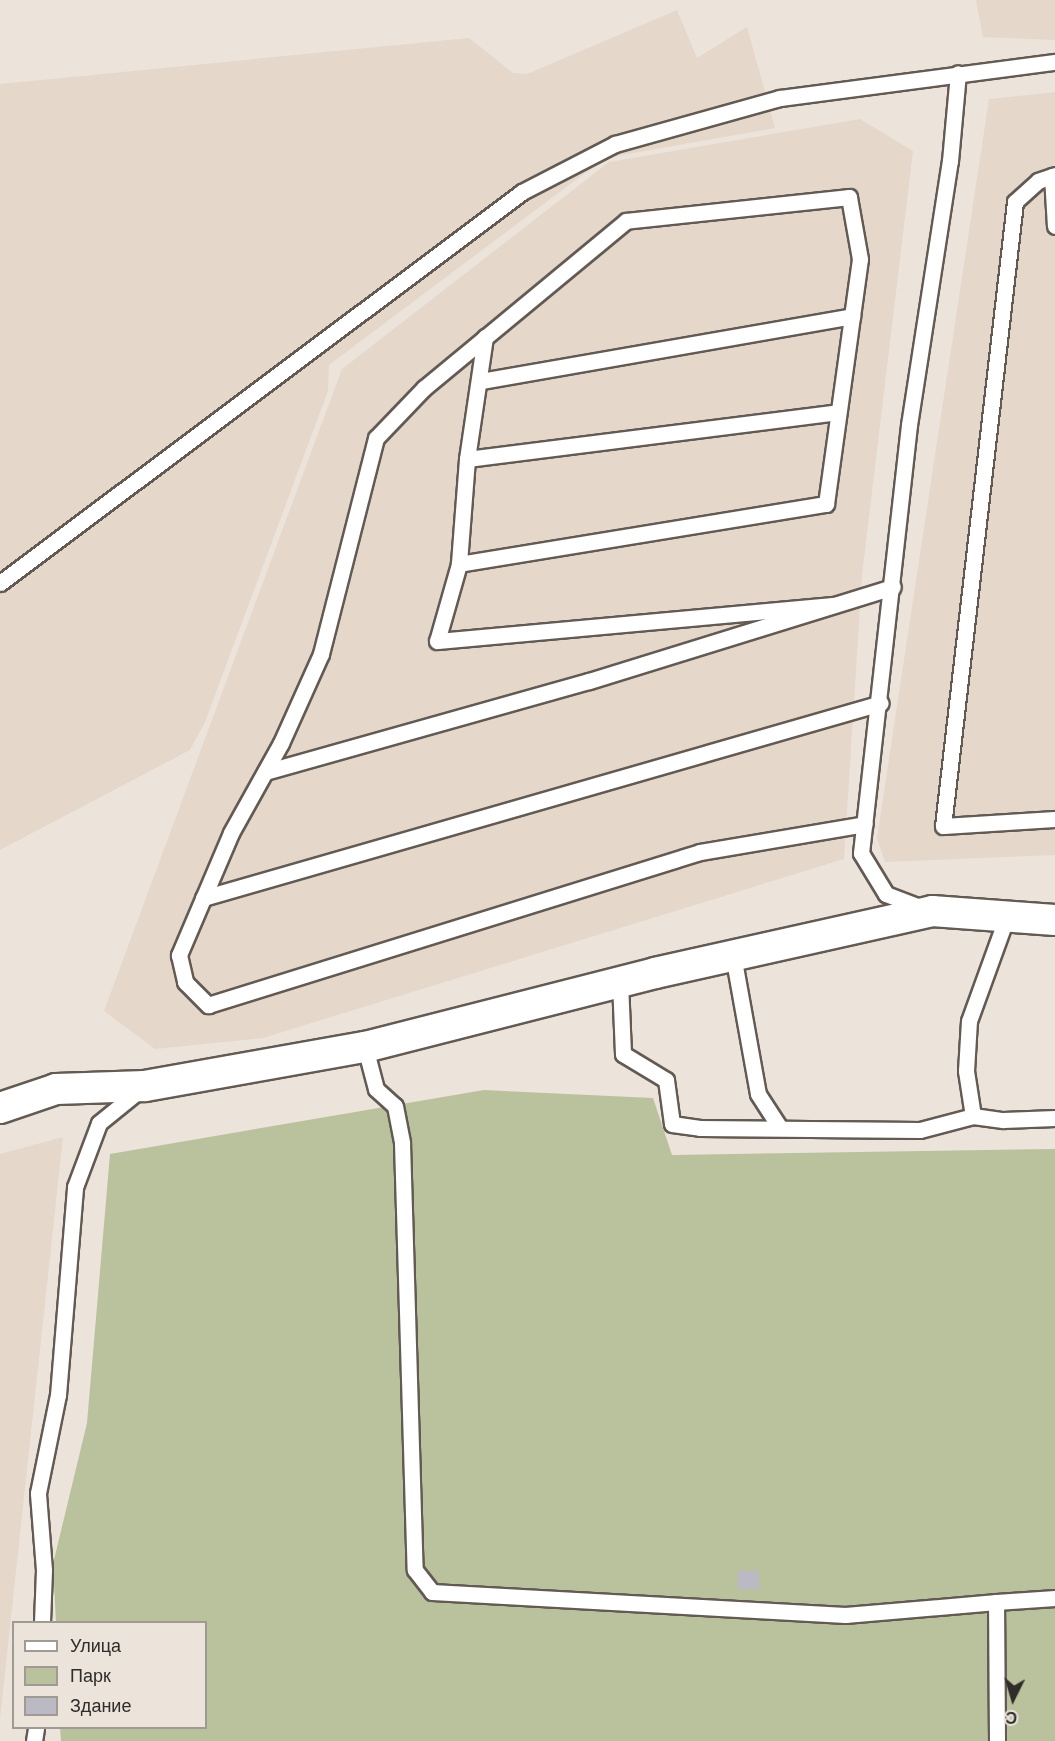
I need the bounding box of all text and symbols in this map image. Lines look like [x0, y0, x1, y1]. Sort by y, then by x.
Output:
legend [12, 1621, 207, 1729]
text: Улица [70, 1636, 121, 1656]
text: Парк [70, 1666, 111, 1686]
north arrow [983, 1669, 1043, 1729]
text: Здание [70, 1696, 131, 1716]
text: С [1005, 1708, 1018, 1726]

